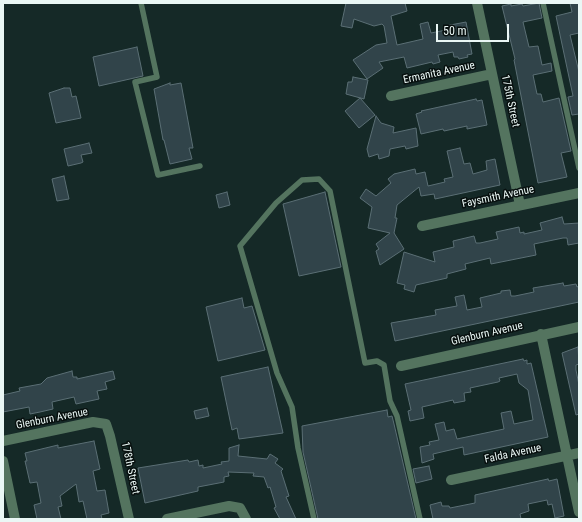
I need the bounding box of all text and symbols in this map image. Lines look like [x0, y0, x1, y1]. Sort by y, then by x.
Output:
scale bar [438, 16, 511, 42]
text: 50 m [443, 24, 467, 38]
street label: Ermanita Avenue [402, 59, 476, 87]
street label: 175th Street [498, 74, 522, 128]
street label: Faysmith Avenue [461, 183, 535, 211]
street label: Glenburn Avenue [450, 319, 524, 349]
street label: Glenburn Avenue [15, 406, 89, 432]
street label: 178th Street [118, 441, 142, 495]
street label: Falda Avenue [483, 442, 543, 466]

